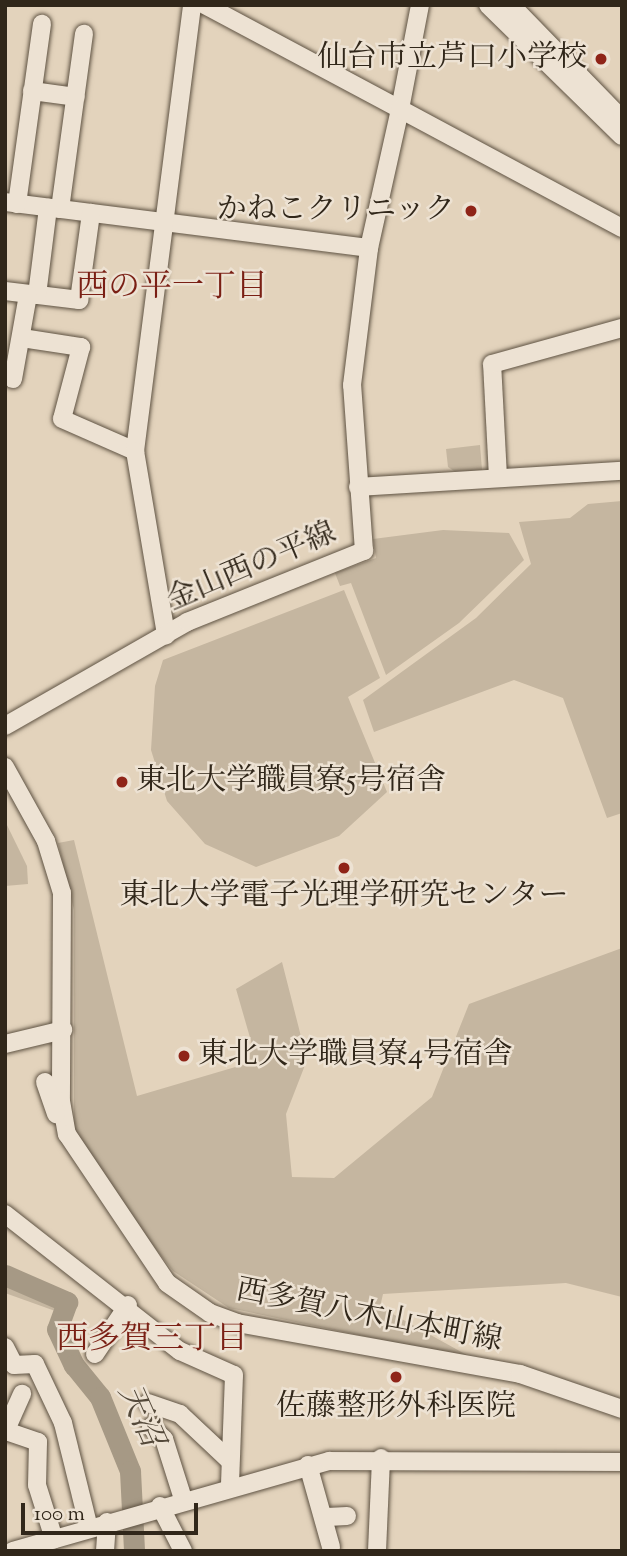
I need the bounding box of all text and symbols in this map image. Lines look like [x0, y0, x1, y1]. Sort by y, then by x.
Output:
place label: 仙台市立芦口小学校 [317, 41, 587, 77]
marker: 仙台市立芦口小学校 [593, 51, 609, 67]
place label: かねこクリニック [215, 193, 455, 229]
marker: かねこクリニック [461, 201, 481, 221]
district label: 西の平一丁目 [76, 269, 268, 307]
street label: 金山西の平線 [162, 516, 342, 620]
place label: 東北大学職員寮5号宿舎 [136, 764, 446, 800]
marker: 東北大学職員寮5号宿舎 [114, 774, 130, 790]
marker: 東北大学電子光理学研究センター [336, 860, 352, 876]
place label: 東北大学電子光理学研究センター [119, 879, 569, 915]
place label: 東北大学職員寮4号宿舎 [198, 1038, 513, 1074]
marker: 東北大学職員寮4号宿舎 [176, 1048, 192, 1064]
street label: 西多賀八木山本町線 [233, 1274, 505, 1360]
district label: 西多賀三丁目 [56, 1321, 248, 1359]
marker: 佐藤整形外科医院 [386, 1367, 406, 1387]
water label: 天沼 [108, 1379, 170, 1453]
place label: 佐藤整形外科医院 [276, 1390, 516, 1426]
scale bar [24, 1490, 201, 1534]
text: 100 m [34, 1500, 85, 1530]

